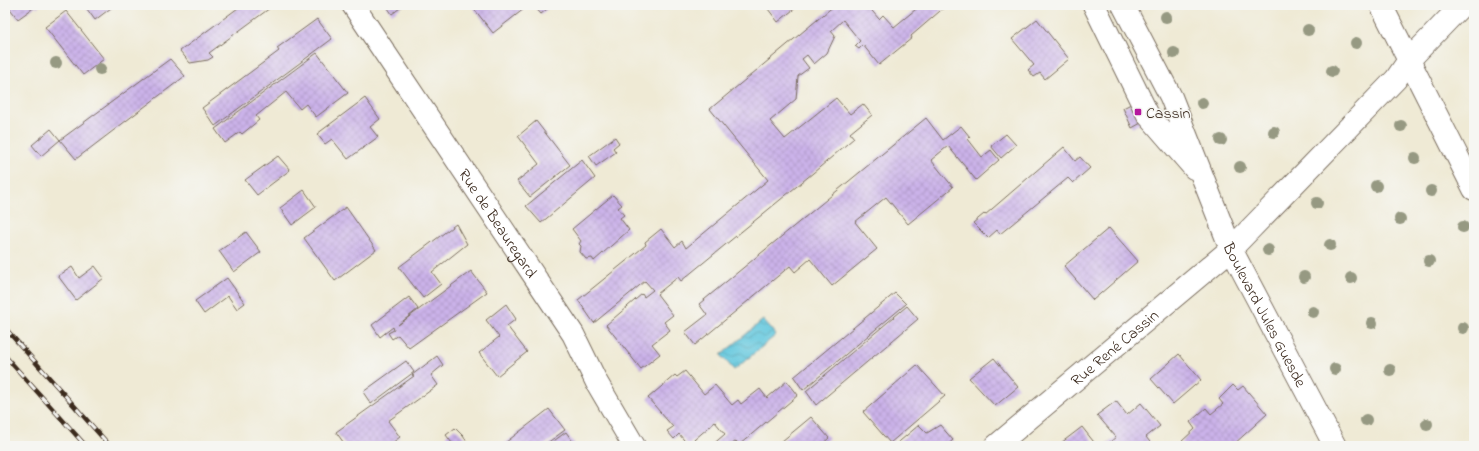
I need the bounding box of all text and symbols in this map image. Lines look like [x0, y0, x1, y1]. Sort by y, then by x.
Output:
place label: Cassin [1146, 102, 1191, 126]
marker: Cassin [1133, 107, 1143, 117]
street label: Rue de Beauregard [452, 164, 542, 283]
street label: Boulevard Jules Guesde [1215, 238, 1312, 393]
street label: Rue René Cassin [1066, 304, 1165, 393]

